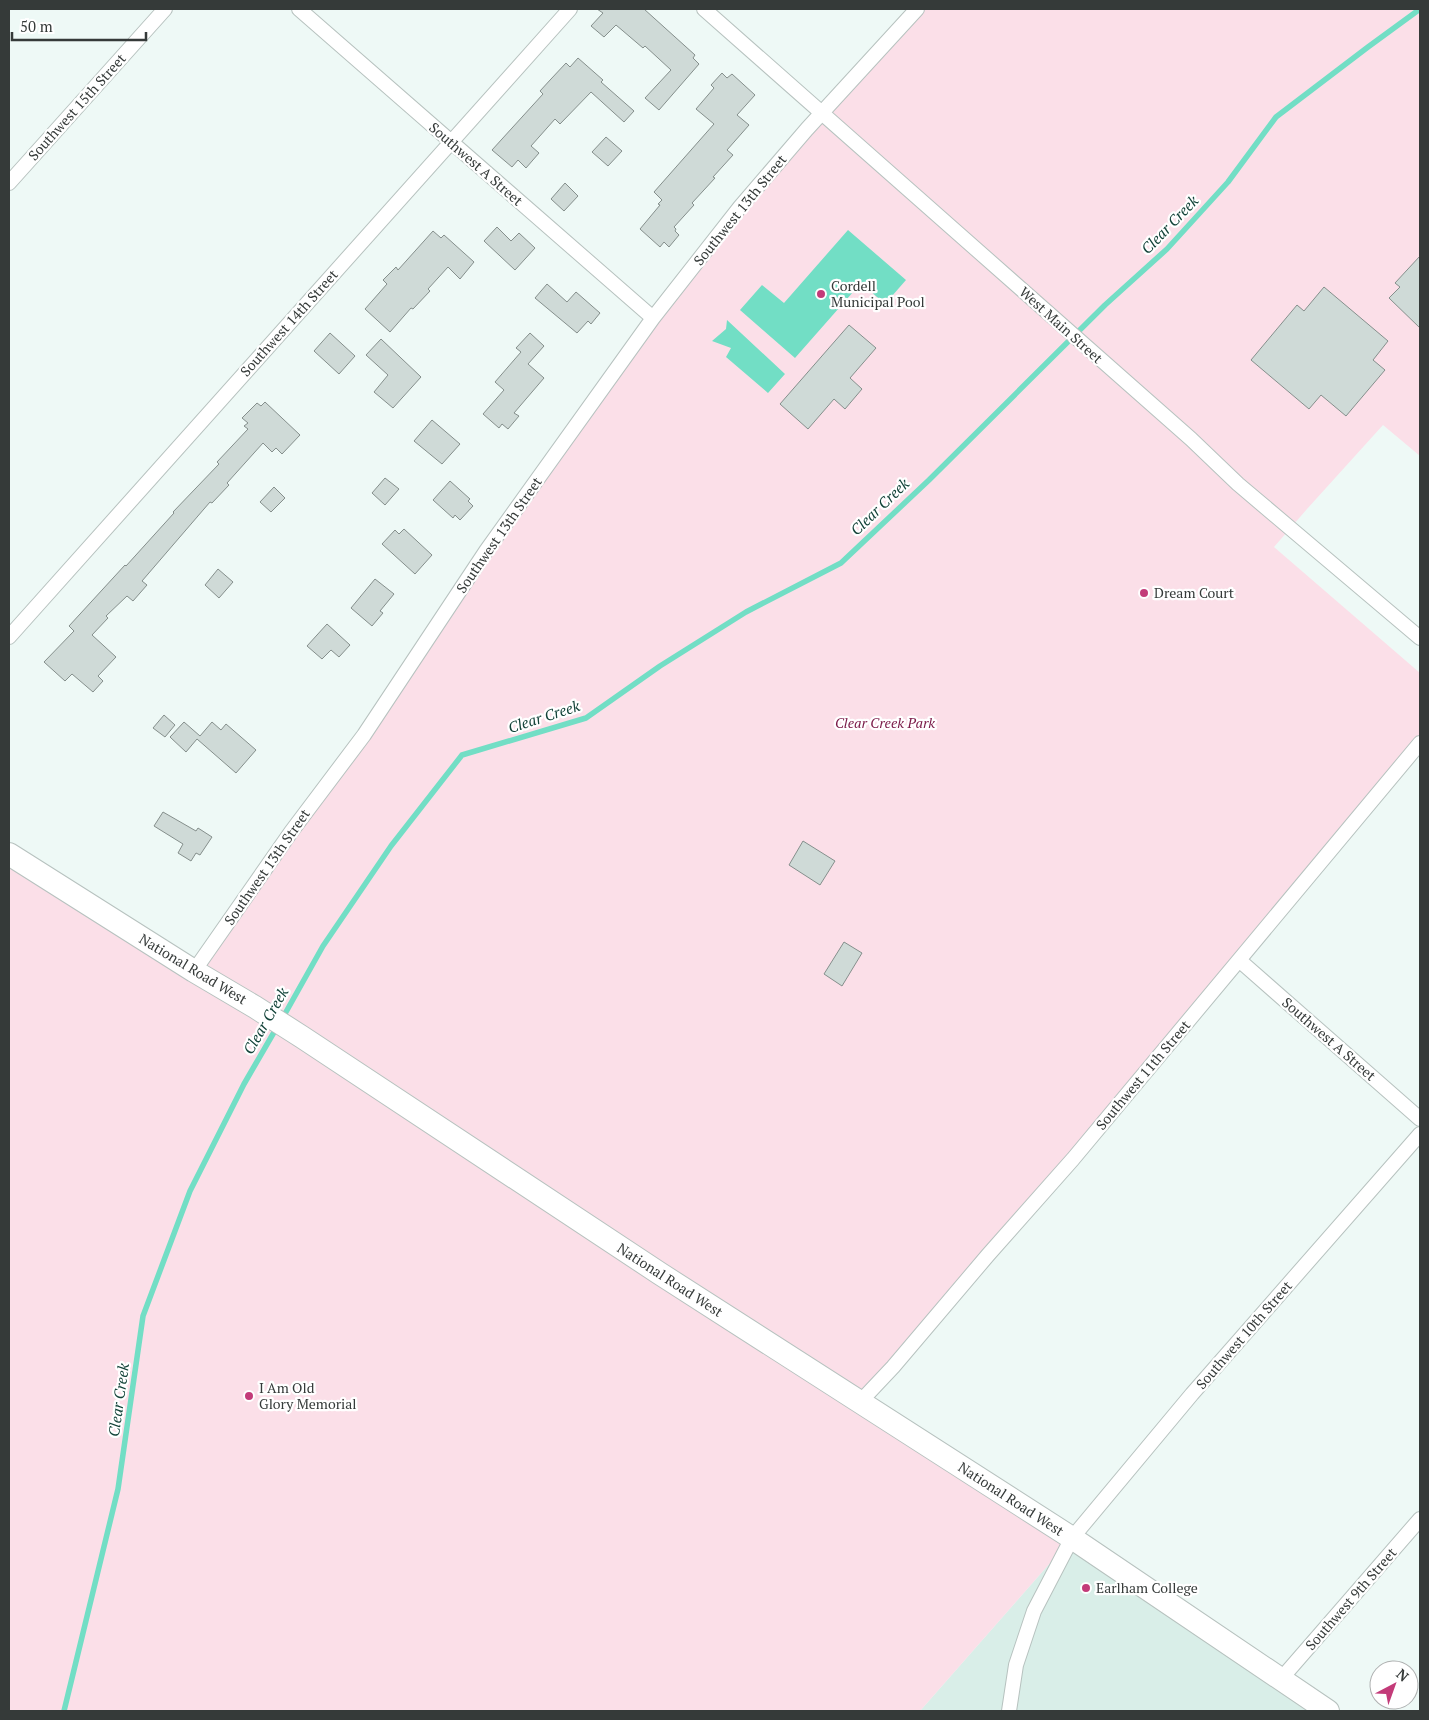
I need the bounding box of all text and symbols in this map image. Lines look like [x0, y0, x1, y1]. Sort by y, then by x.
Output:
scale bar [12, 10, 146, 42]
text: 50 m [20, 16, 53, 36]
street label: Southwest 15th Street [24, 49, 130, 164]
street label: Southwest A Street [425, 118, 528, 210]
street label: Southwest 13th Street [689, 150, 791, 269]
water label: Clear Creek [1136, 190, 1203, 258]
street label: Southwest 14th Street [236, 265, 342, 380]
place label: Cordell Municipal Pool [831, 276, 925, 311]
street label: West Main Street [1015, 282, 1108, 368]
marker: Cordell Municipal Pool [815, 288, 827, 300]
street label: Southwest 13th Street [451, 472, 546, 596]
water label: Clear Creek [846, 473, 913, 539]
place label: Dream Court [1154, 583, 1235, 602]
marker: Dream Court [1138, 587, 1150, 599]
water label: Clear Creek [505, 695, 583, 737]
park label: Clear Creek Park [835, 713, 935, 732]
street label: Southwest 13th Street [219, 804, 314, 928]
street label: National Road West [136, 929, 251, 1009]
water label: Clear Creek [238, 983, 293, 1058]
street label: Southwest A Street [1278, 993, 1381, 1085]
street label: Southwest 11th Street [1091, 1015, 1195, 1133]
street label: National Road West [614, 1238, 728, 1321]
street label: Southwest 10th Street [1191, 1276, 1296, 1393]
water label: Clear Creek [103, 1361, 133, 1438]
place label: I Am Old Glory Memorial [259, 1378, 357, 1413]
marker: I Am Old Glory Memorial [243, 1390, 255, 1402]
street label: National Road West [955, 1457, 1069, 1540]
street label: Southwest 9th Street [1301, 1543, 1401, 1654]
place label: Earlham College [1096, 1578, 1198, 1597]
marker: Earlham College [1080, 1582, 1092, 1594]
north arrow [1369, 1660, 1419, 1710]
text: N [1393, 1664, 1413, 1686]

